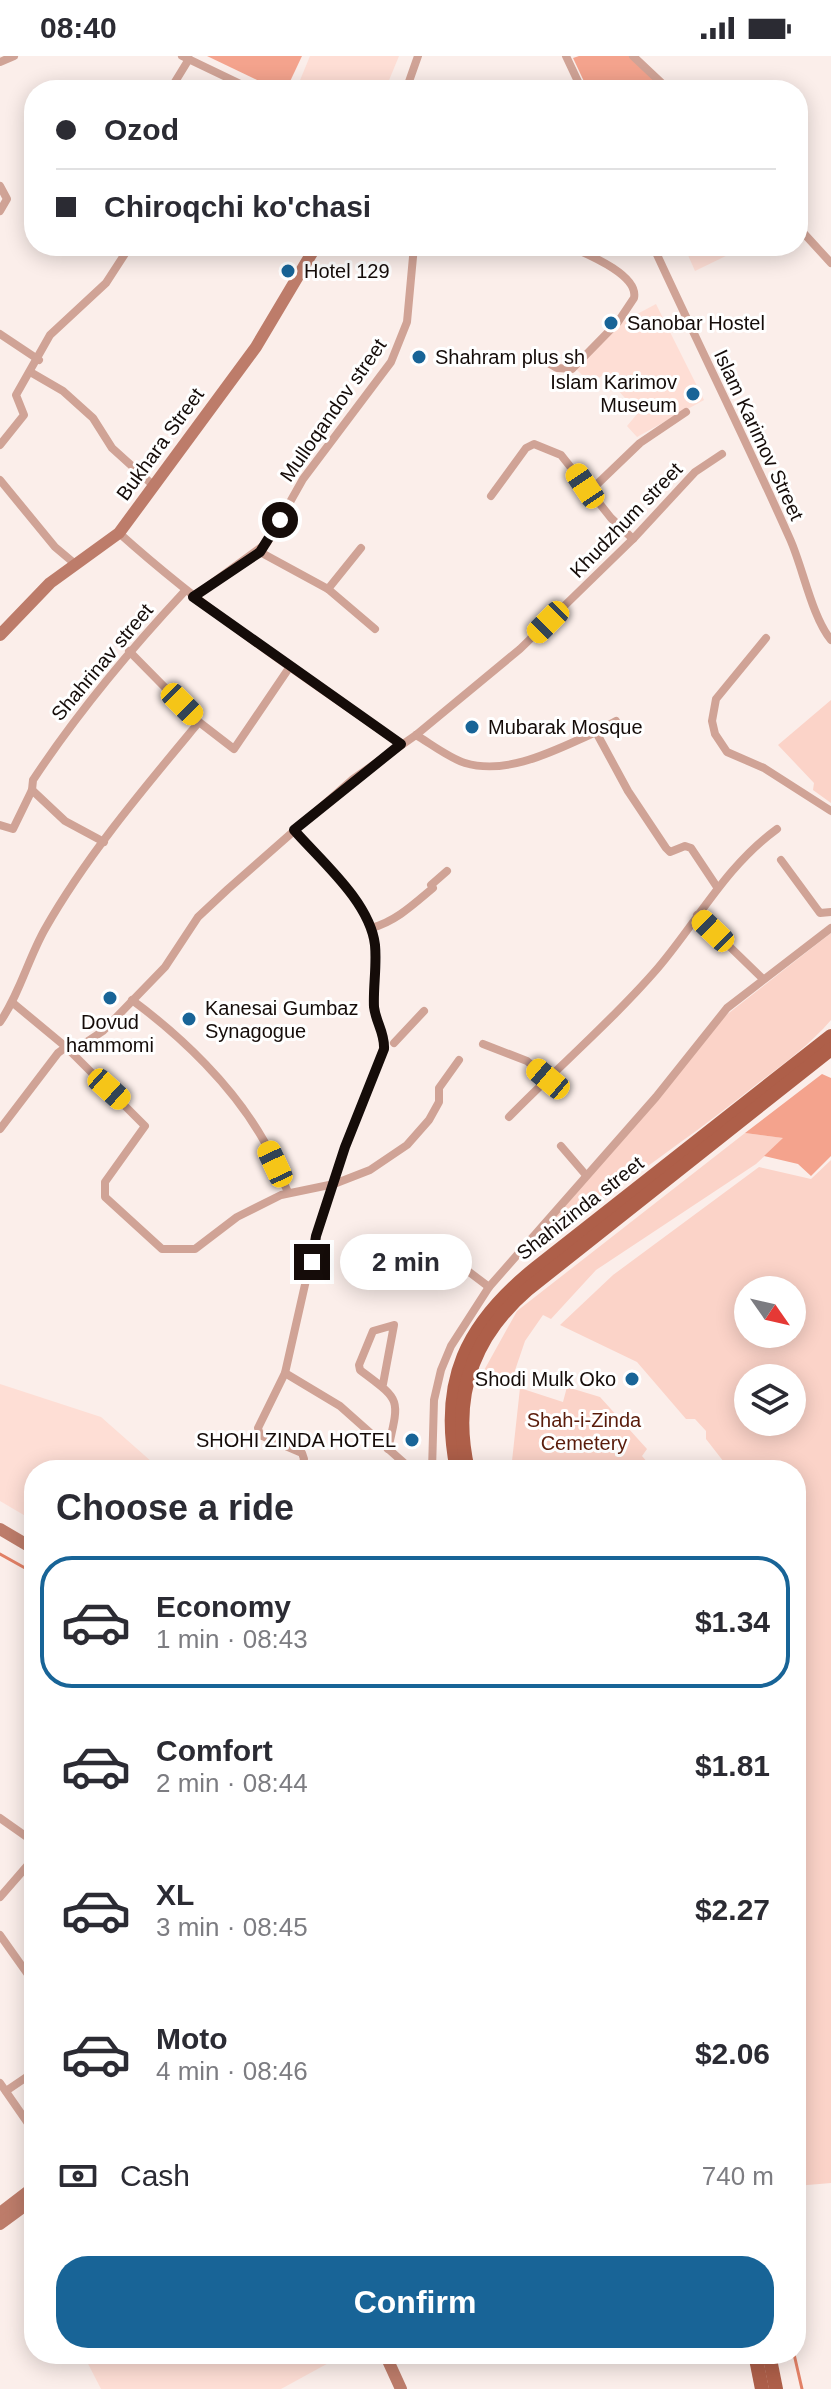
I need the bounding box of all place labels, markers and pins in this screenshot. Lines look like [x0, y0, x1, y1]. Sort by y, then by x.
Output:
place label: Hotel 129 [304, 260, 390, 282]
marker: Hotel 129 [279, 262, 297, 280]
place label: Sanobar Hostel [627, 312, 765, 334]
marker: Sanobar Hostel [602, 314, 620, 332]
place label: Shahram plus sh [435, 346, 585, 368]
marker: Shahram plus sh [410, 348, 428, 366]
place label: Islam Karimov Museum [550, 371, 677, 416]
marker: Islam Karimov Museum [684, 385, 702, 403]
place label: Mubarak Mosque [488, 716, 643, 738]
marker: Mubarak Mosque [463, 718, 481, 736]
marker: Dovud hammomi [101, 989, 119, 1007]
place label: Kanesai Gumbaz Synagogue [205, 997, 358, 1042]
marker: Kanesai Gumbaz Synagogue [180, 1010, 198, 1028]
place label: Dovud hammomi [66, 1011, 154, 1056]
place label: Shodi Mulk Oko [475, 1368, 616, 1390]
marker: Shodi Mulk Oko [623, 1370, 641, 1388]
place label: SHOHI ZINDA HOTEL [196, 1429, 396, 1451]
marker: SHOHI ZINDA HOTEL [403, 1431, 421, 1449]

